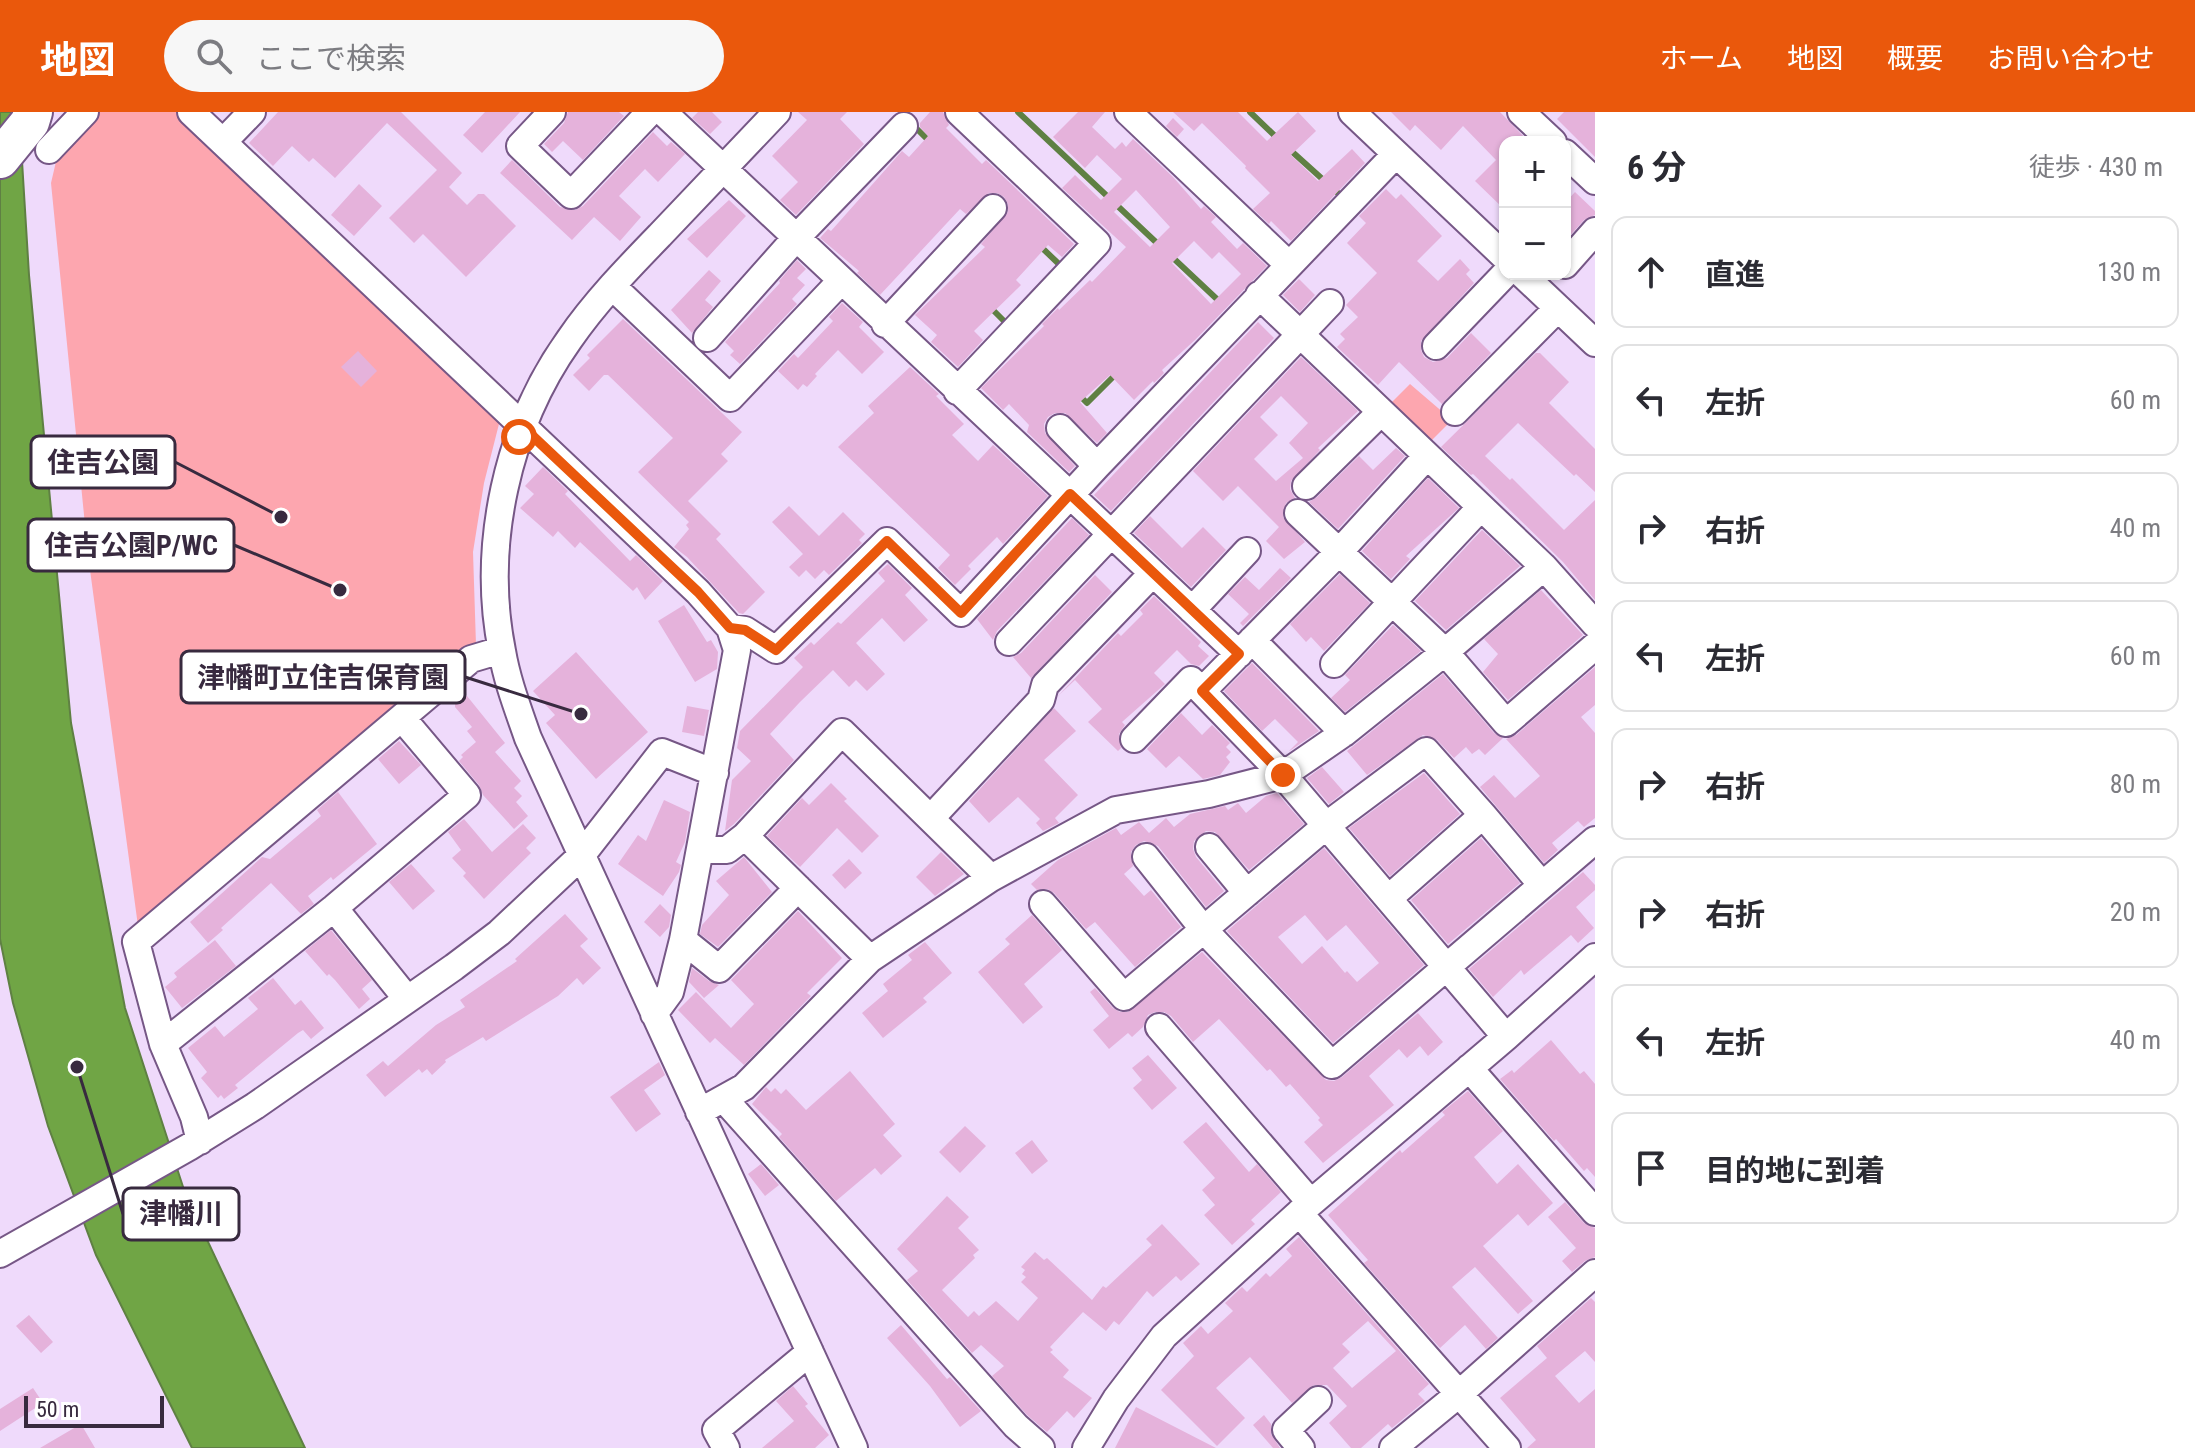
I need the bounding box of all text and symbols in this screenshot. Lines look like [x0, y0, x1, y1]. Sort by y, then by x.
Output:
search box [164, 20, 724, 92]
icon: search [192, 34, 236, 78]
text: 地図 [40, 38, 116, 82]
text: ここで検索 [256, 41, 406, 76]
text: ホーム [1660, 42, 1743, 75]
text: 地図 [1787, 42, 1843, 75]
text: 概要 [1887, 42, 1943, 75]
text: お問い合わせ [1987, 42, 2155, 75]
map controls [1499, 136, 1571, 280]
button: + [1499, 136, 1571, 208]
text: 6 分 [1627, 147, 1686, 187]
text: 徒歩 · 430 m [2029, 152, 2163, 182]
button: − [1499, 208, 1571, 280]
icon: ahead [1629, 250, 1673, 294]
text: 直進 [1705, 257, 1765, 292]
text: 130 m [2097, 257, 2161, 287]
icon: left [1629, 378, 1673, 422]
text: 左折 [1705, 385, 1765, 420]
text: 60 m [2110, 385, 2161, 415]
route start [501, 419, 537, 455]
callout: 住吉公園 [31, 436, 175, 488]
text: 住吉公園 [47, 446, 159, 479]
icon: right [1629, 506, 1673, 550]
text: 右折 [1705, 513, 1765, 548]
text: 40 m [2110, 513, 2161, 543]
callout: 住吉公園P/WC [28, 519, 234, 571]
text: 住吉公園P/WC [44, 529, 218, 562]
icon: left [1629, 634, 1673, 678]
text: 左折 [1705, 641, 1765, 676]
text: 60 m [2110, 641, 2161, 671]
callout: 津幡町立住吉保育園 [181, 651, 465, 703]
text: 津幡町立住吉保育園 [197, 661, 449, 694]
route end [1265, 757, 1301, 793]
icon: right [1629, 762, 1673, 806]
text: 右折 [1705, 769, 1765, 804]
text: 80 m [2110, 769, 2161, 799]
icon: right [1629, 890, 1673, 934]
text: 右折 [1705, 897, 1765, 932]
text: 20 m [2110, 897, 2161, 927]
icon: left [1629, 1018, 1673, 1062]
text: 左折 [1705, 1025, 1765, 1060]
text: 40 m [2110, 1025, 2161, 1055]
icon: arrive [1629, 1146, 1673, 1190]
text: 目的地に到着 [1705, 1153, 1885, 1188]
callout: 津幡川 [123, 1188, 239, 1240]
text: 津幡川 [139, 1197, 223, 1230]
scale bar [24, 1392, 164, 1428]
text: 50 m [36, 1397, 79, 1422]

